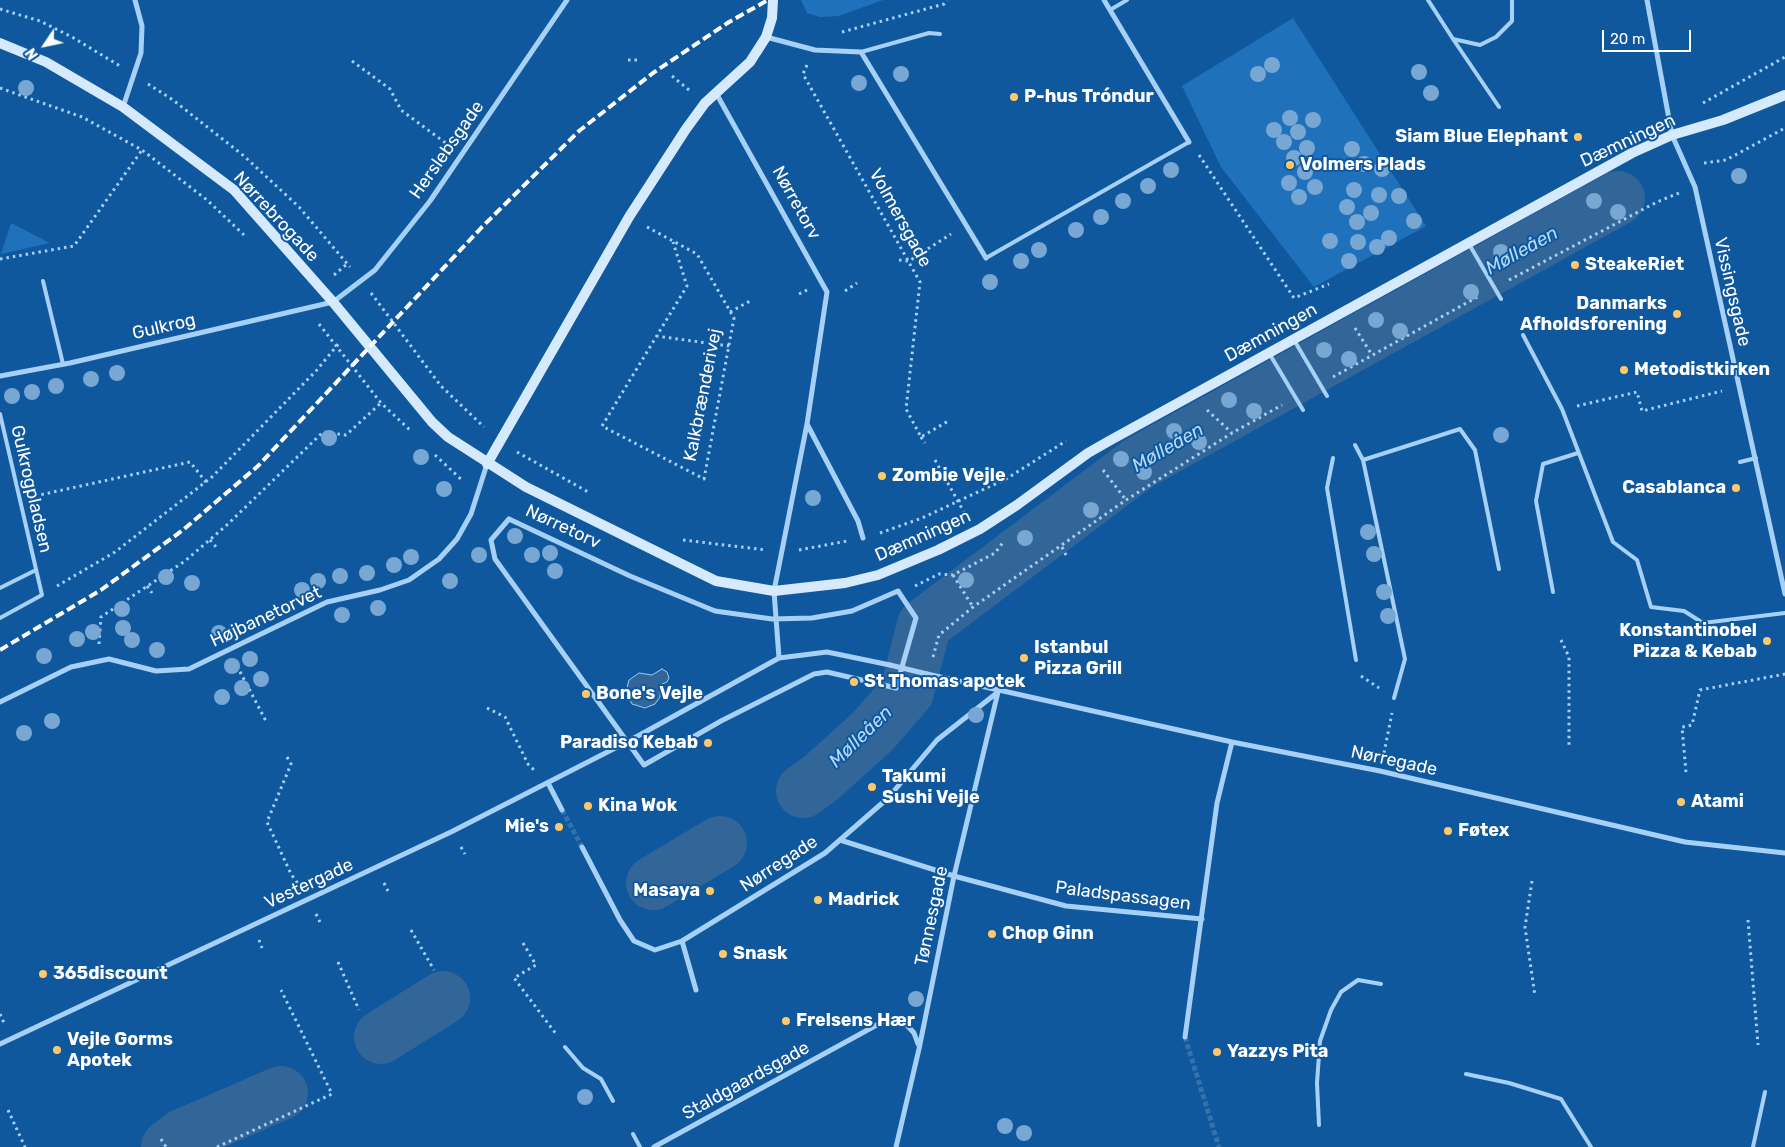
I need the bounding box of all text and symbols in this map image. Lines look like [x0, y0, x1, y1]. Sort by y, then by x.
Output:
north arrow [20, 20, 70, 70]
scale bar [1605, 20, 1694, 52]
text: 20 m [1610, 30, 1645, 48]
text: N [22, 45, 42, 63]
place label: P-hus Tróndur [1024, 86, 1154, 108]
marker: P-hus Tróndur [1008, 91, 1020, 103]
street label: Herslebsgade [405, 97, 489, 203]
street label: Dæmningen [1577, 110, 1679, 172]
place label: Siam Blue Elephant [1395, 126, 1568, 148]
marker: Siam Blue Elephant [1572, 131, 1584, 143]
place label: Volmers Plads [1300, 154, 1426, 176]
marker: Volmers Plads [1284, 159, 1296, 171]
street label: Nørretorv [767, 163, 825, 243]
street label: Volmersgade [864, 165, 936, 271]
street label: Nørrebrogade [229, 167, 323, 267]
water label: Mølleåen [1482, 222, 1562, 280]
street label: Vissingsgade [1709, 235, 1755, 349]
place label: SteakeRiet [1585, 254, 1684, 276]
marker: SteakeRiet [1569, 259, 1581, 271]
place label: Danmarks Afholdsforening [1520, 293, 1667, 336]
street label: Dæmningen [1221, 299, 1321, 367]
marker: Danmarks Afholdsforening [1671, 308, 1683, 320]
street label: Gulkrog [130, 309, 198, 345]
street label: Kalkbrænderivej [680, 327, 726, 463]
place label: Metodistkirken [1634, 359, 1770, 381]
marker: Metodistkirken [1618, 364, 1630, 376]
water label: Mølleåen [1128, 418, 1208, 478]
street label: Gulkrogpladsen [6, 423, 56, 555]
place label: Zombie Vejle [892, 465, 1006, 487]
marker: Zombie Vejle [876, 470, 888, 482]
place label: Casablanca [1622, 477, 1726, 499]
marker: Casablanca [1730, 482, 1742, 494]
street label: Nørretorv [522, 500, 604, 554]
street label: Dæmningen [872, 505, 974, 567]
street label: Højbanetorvet [207, 582, 325, 652]
place label: Konstantinobel Pizza & Kebab [1619, 620, 1757, 662]
marker: Konstantinobel Pizza & Kebab [1761, 635, 1773, 647]
place label: Istanbul Pizza Grill [1034, 637, 1122, 680]
marker: Istanbul Pizza Grill [1018, 652, 1030, 664]
place label: St Thomas apotek [864, 671, 1025, 693]
marker: St Thomas apotek [848, 676, 860, 688]
place label: Bone's Vejle [596, 683, 703, 705]
marker: Bone's Vejle [580, 688, 592, 700]
water label: Mølleåen [825, 701, 897, 773]
place label: Paradiso Kebab [560, 732, 698, 754]
marker: Paradiso Kebab [702, 737, 714, 749]
street label: Nørregade [1349, 741, 1439, 781]
place label: Takumi Sushi Vejle [882, 766, 980, 809]
marker: Takumi Sushi Vejle [866, 781, 878, 793]
place label: Atami [1691, 791, 1744, 813]
place label: Kina Wok [598, 795, 677, 817]
marker: Atami [1675, 796, 1687, 808]
marker: Kina Wok [582, 800, 594, 812]
place label: Mie's [505, 816, 549, 838]
place label: Føtex [1458, 820, 1509, 842]
marker: Mie's [553, 821, 565, 833]
marker: Føtex [1442, 825, 1454, 837]
street label: Nørregade [736, 831, 822, 897]
street label: Vestergade [261, 854, 357, 914]
street label: Tønnesgade [911, 864, 953, 968]
street label: Paladspassagen [1054, 877, 1192, 915]
place label: Masaya [633, 880, 700, 902]
marker: Masaya [704, 885, 716, 897]
place label: Madrick [828, 889, 899, 911]
marker: Madrick [812, 894, 824, 906]
place label: Chop Ginn [1002, 923, 1094, 945]
marker: Chop Ginn [986, 928, 998, 940]
place label: Snask [733, 943, 788, 965]
marker: Snask [717, 948, 729, 960]
place label: 365discount [53, 963, 168, 985]
marker: 365discount [37, 968, 49, 980]
place label: Frelsens Hær [796, 1010, 915, 1032]
marker: Frelsens Hær [780, 1015, 792, 1027]
place label: Vejle Gorms Apotek [67, 1029, 173, 1072]
street label: Staldgaardsgade [679, 1037, 813, 1125]
place label: Yazzys Pita [1227, 1041, 1328, 1063]
marker: Vejle Gorms Apotek [51, 1044, 63, 1056]
marker: Yazzys Pita [1211, 1046, 1223, 1058]

